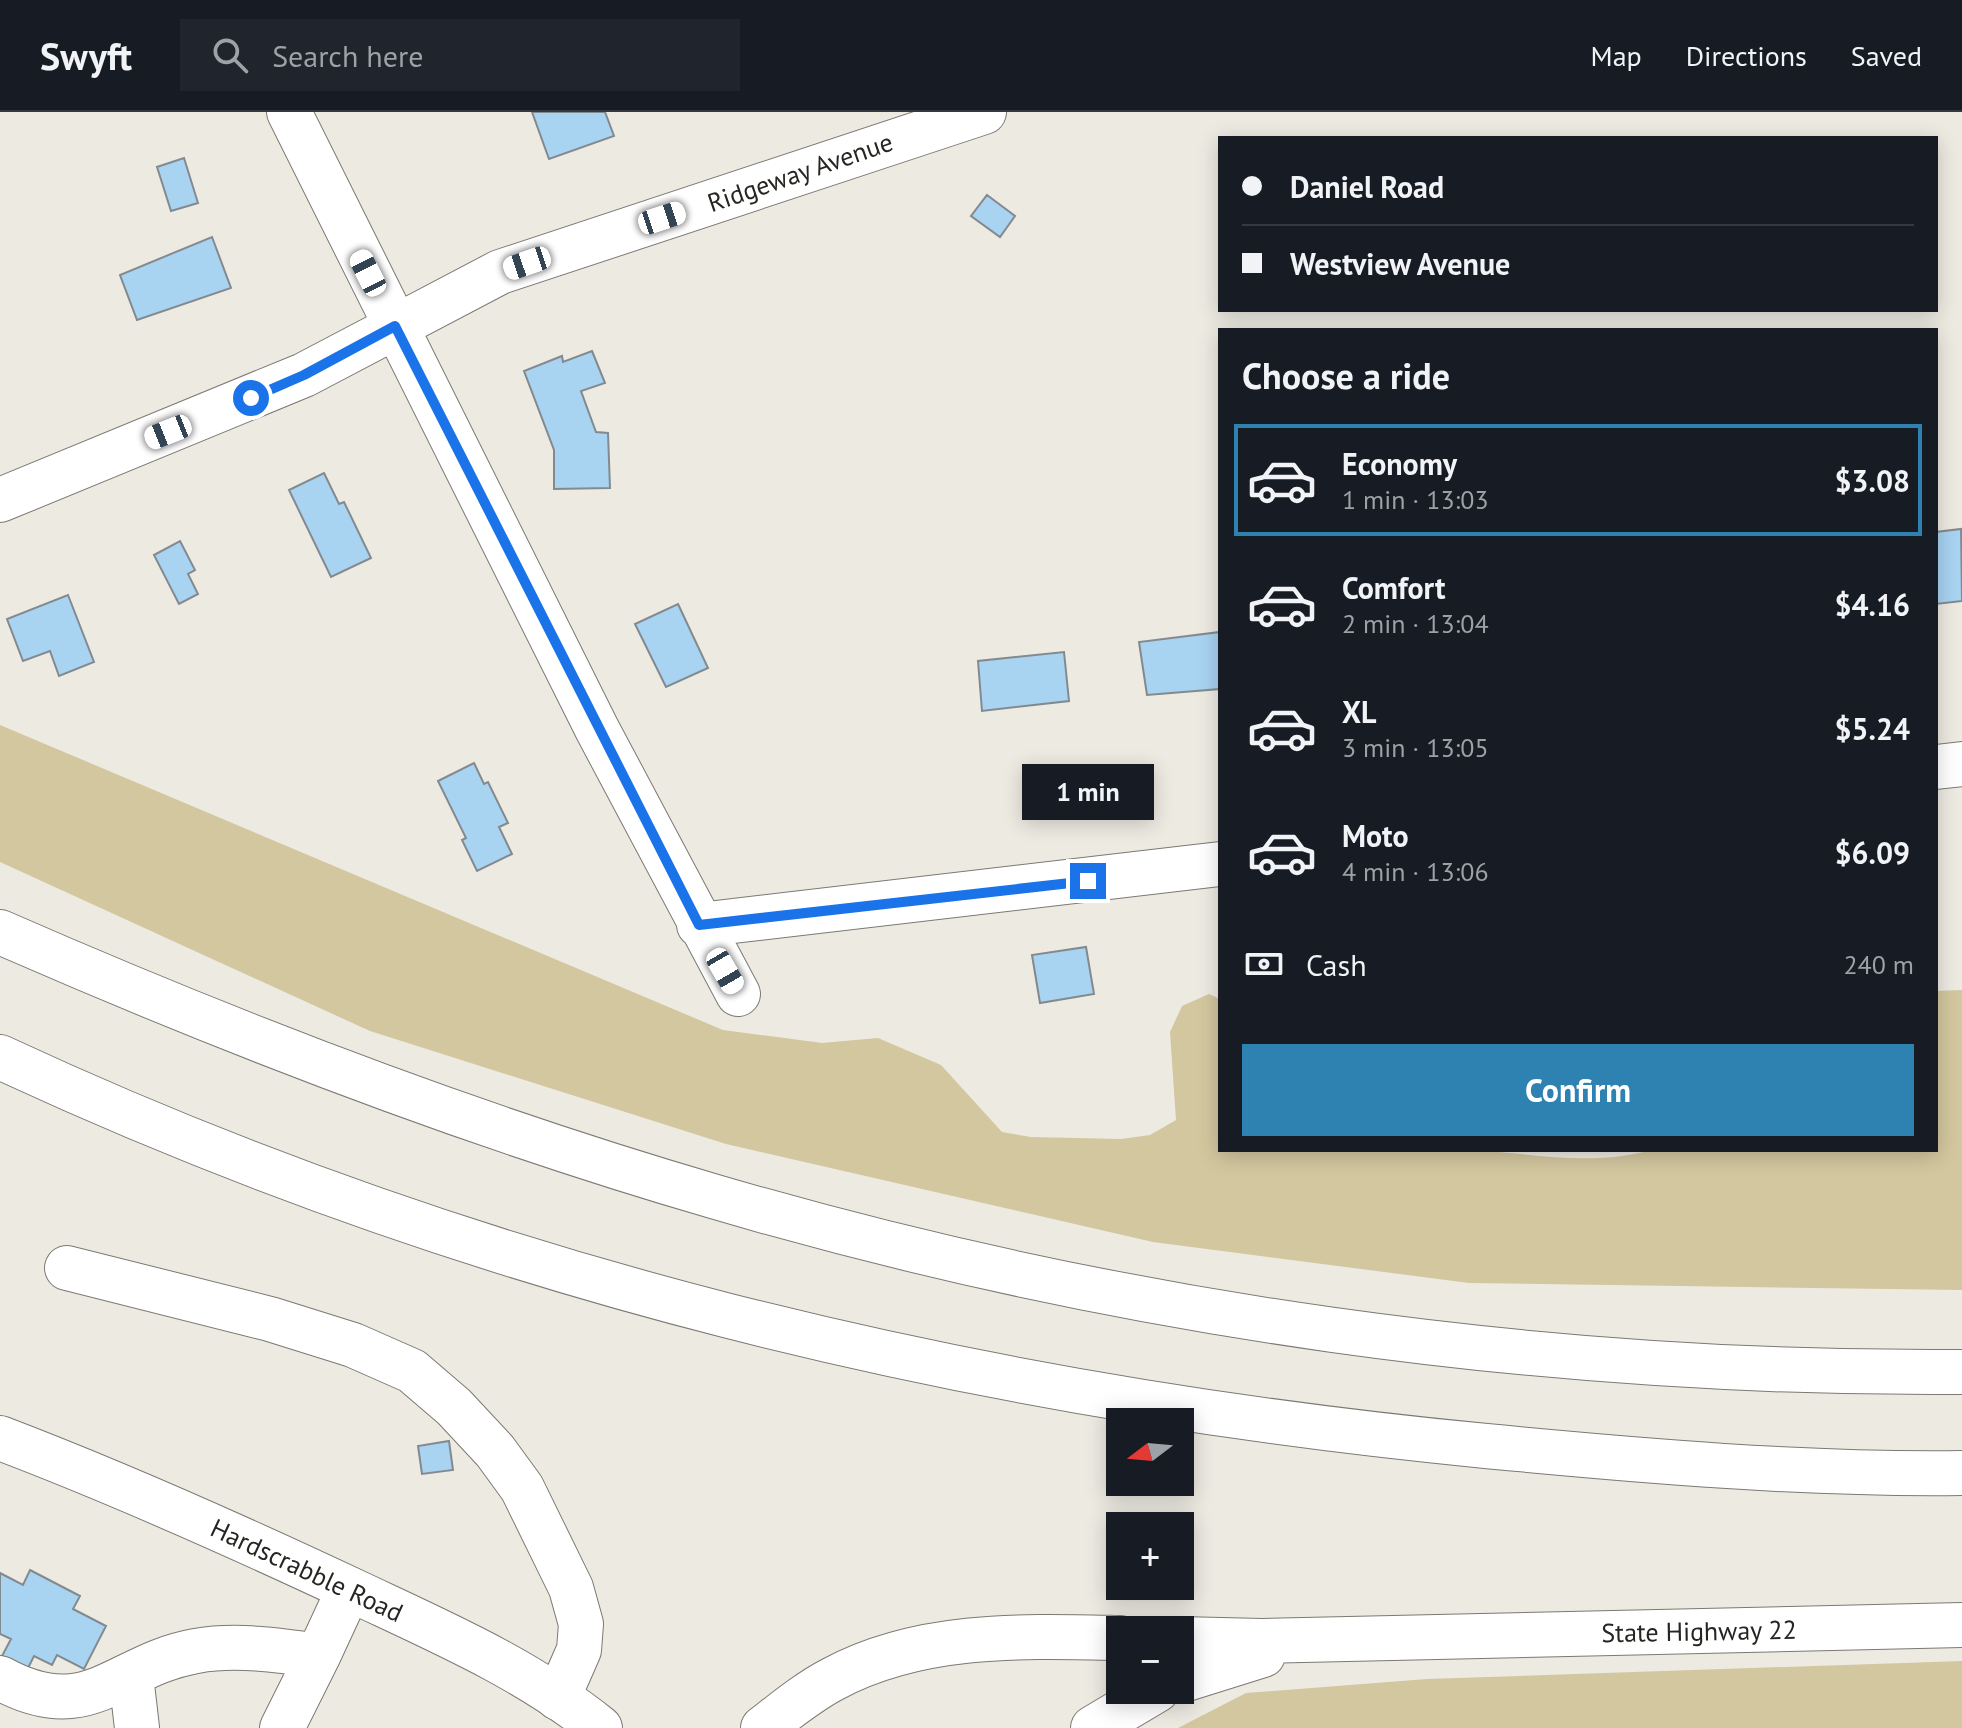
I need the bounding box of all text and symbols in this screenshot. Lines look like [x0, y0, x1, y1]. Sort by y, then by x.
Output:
search box [180, 19, 740, 91]
text: Swyft [40, 31, 132, 80]
icon: search [208, 33, 252, 77]
text: Search here [272, 36, 423, 75]
text: Map [1591, 37, 1642, 74]
text: Directions [1686, 37, 1807, 74]
text: Saved [1851, 37, 1922, 74]
street label: Ridgeway Avenue [703, 125, 897, 219]
text: Daniel Road [1290, 167, 1444, 206]
car [635, 199, 689, 237]
car [500, 244, 554, 282]
text: Westview Avenue [1290, 244, 1510, 283]
car [346, 246, 390, 300]
text: Choose a ride [1242, 352, 1450, 399]
route start [233, 380, 269, 416]
car [141, 412, 195, 452]
icon: car [1246, 444, 1318, 516]
text: Economy [1342, 444, 1457, 483]
text: $3.08 [1835, 461, 1910, 500]
text: 1 min · 13:03 [1342, 483, 1489, 516]
icon: car [1246, 568, 1318, 640]
text: Comfort [1342, 568, 1445, 607]
text: $4.16 [1835, 585, 1910, 624]
text: 2 min · 13:04 [1342, 607, 1489, 640]
icon: car [1246, 692, 1318, 764]
text: XL [1342, 692, 1376, 731]
text: $5.24 [1835, 709, 1910, 748]
text: 3 min · 13:05 [1342, 731, 1489, 764]
callout: 1 min [1022, 765, 1154, 821]
text: 1 min [1056, 775, 1120, 808]
icon: car [1246, 816, 1318, 888]
text: Moto [1342, 816, 1409, 855]
text: $6.09 [1835, 833, 1910, 872]
text: 4 min · 13:06 [1342, 855, 1489, 888]
route end [1070, 863, 1106, 899]
icon: cash [1242, 942, 1286, 986]
car [703, 944, 747, 998]
text: Cash [1306, 945, 1367, 984]
text: 240 m [1843, 948, 1914, 981]
button: Confirm [1242, 1044, 1914, 1136]
north arrow [1106, 1408, 1194, 1496]
map controls [1106, 1408, 1194, 1704]
street label: Hardscrabble Road [206, 1511, 408, 1629]
button: + [1106, 1512, 1194, 1600]
street label: State Highway 22 [1601, 1613, 1797, 1649]
button: − [1106, 1616, 1194, 1704]

